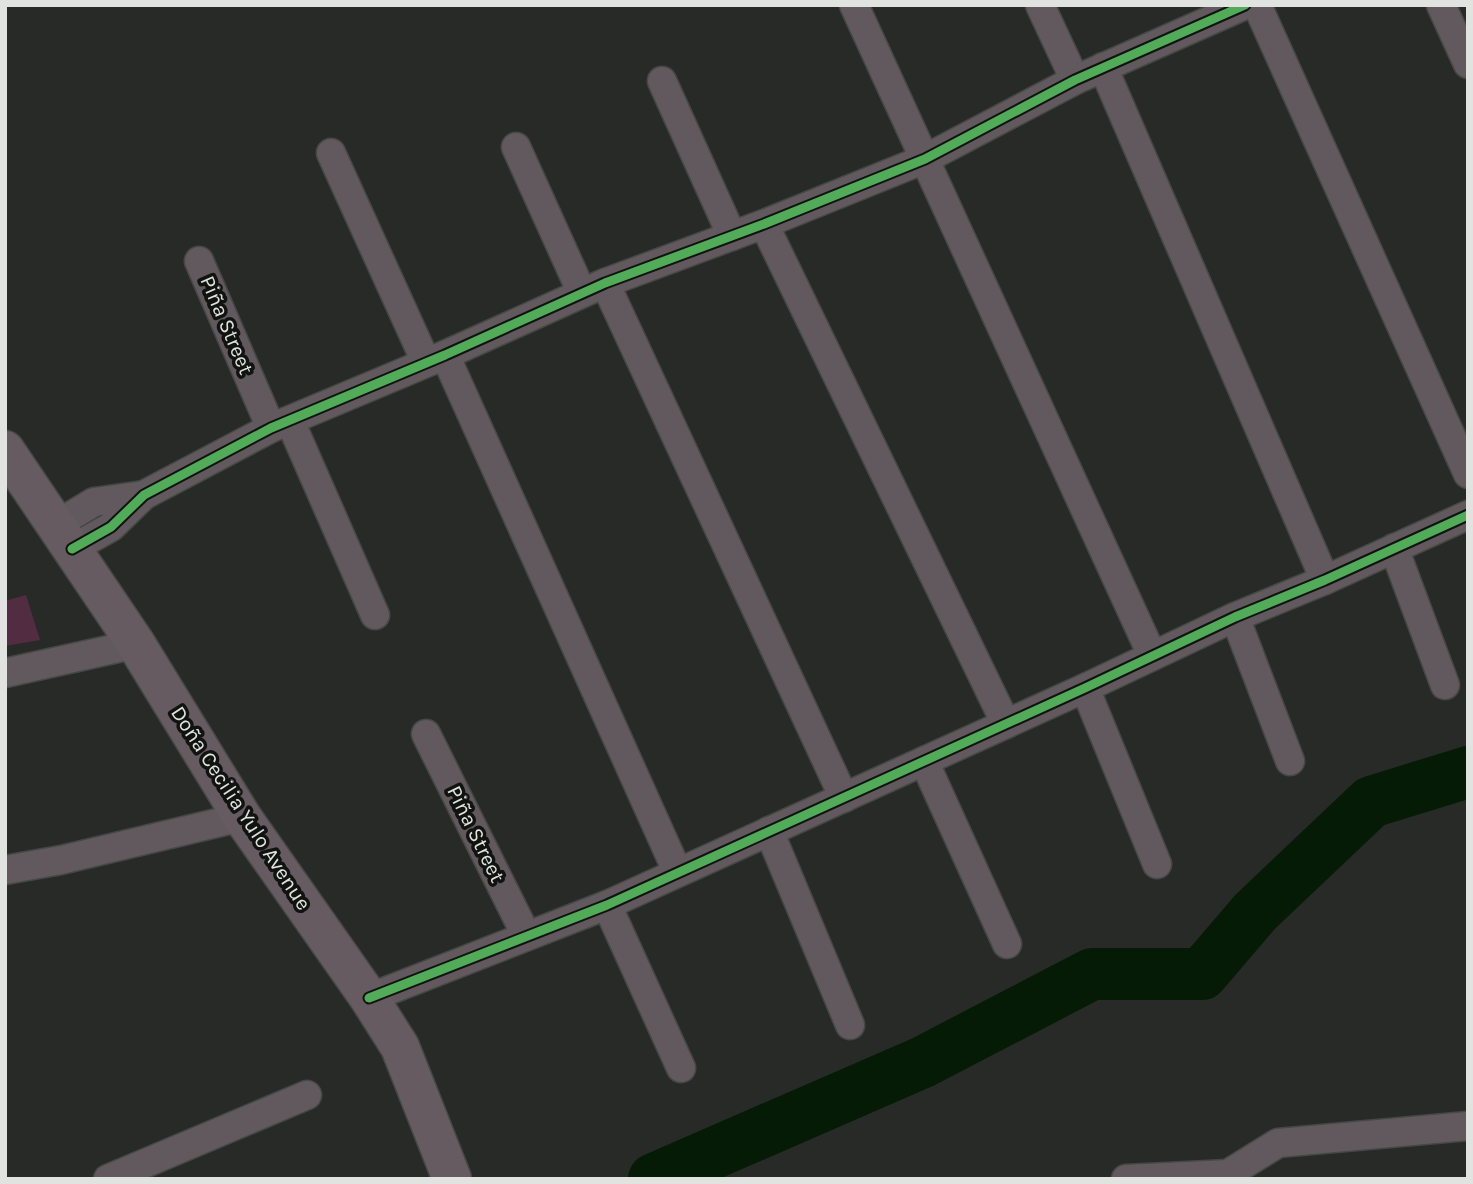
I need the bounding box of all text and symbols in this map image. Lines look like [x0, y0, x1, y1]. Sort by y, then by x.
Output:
street label: Piña Street [195, 272, 259, 378]
street label: Doña Cecilia Yulo Avenue [166, 702, 316, 914]
street label: Piña Street [442, 782, 510, 886]

